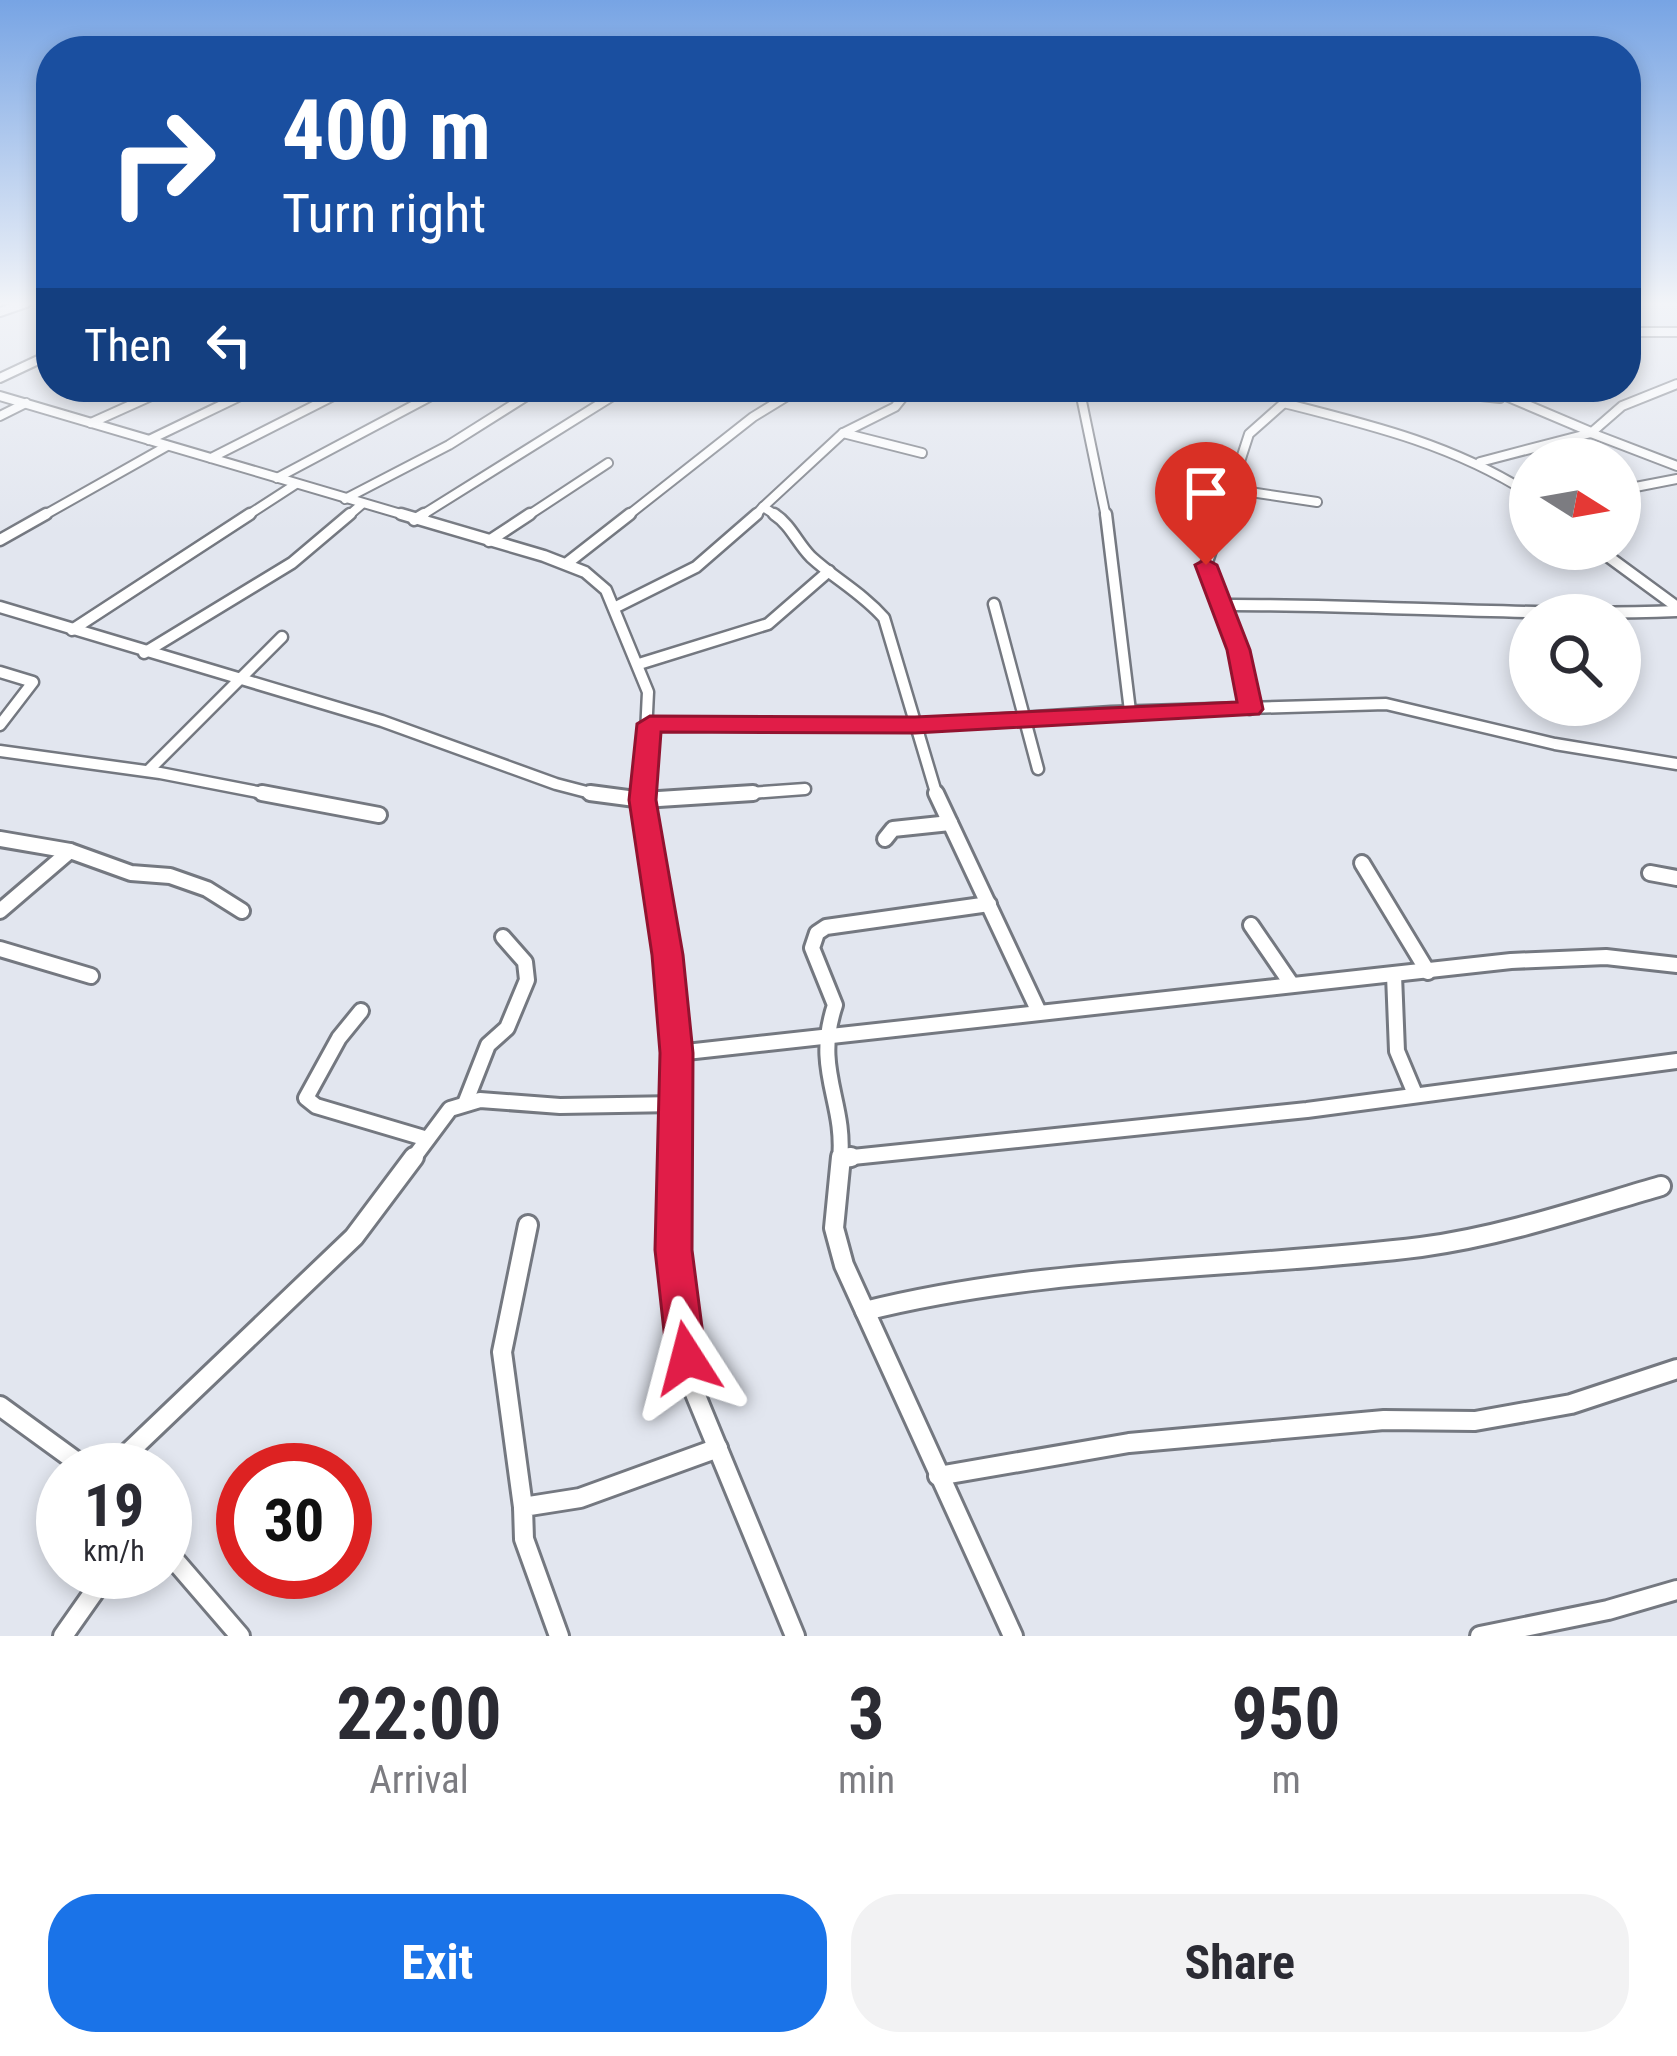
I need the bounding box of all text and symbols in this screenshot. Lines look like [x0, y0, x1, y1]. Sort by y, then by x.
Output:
text: 400 m [282, 81, 491, 180]
icon: right [84, 84, 240, 240]
text: Turn right [282, 182, 486, 245]
icon: left [196, 312, 262, 378]
text: Then [84, 319, 172, 372]
north arrow [1509, 438, 1641, 570]
map controls [1509, 438, 1641, 726]
pin [1155, 442, 1257, 565]
icon: arrive [1173, 460, 1239, 526]
button: search [1509, 594, 1641, 726]
position arrow [624, 1295, 750, 1421]
speed limit sign: 30 [216, 1443, 372, 1599]
text: 19 [84, 1470, 144, 1541]
text: km/h [83, 1533, 145, 1568]
text: 22:00 [336, 1672, 502, 1757]
text: 3 [848, 1672, 885, 1757]
text: 950 [1231, 1672, 1341, 1757]
text: Arrival [369, 1757, 469, 1803]
text: min [838, 1757, 895, 1803]
text: m [1271, 1757, 1301, 1803]
button: Exit [48, 1894, 827, 2032]
button: Share [851, 1894, 1629, 2032]

